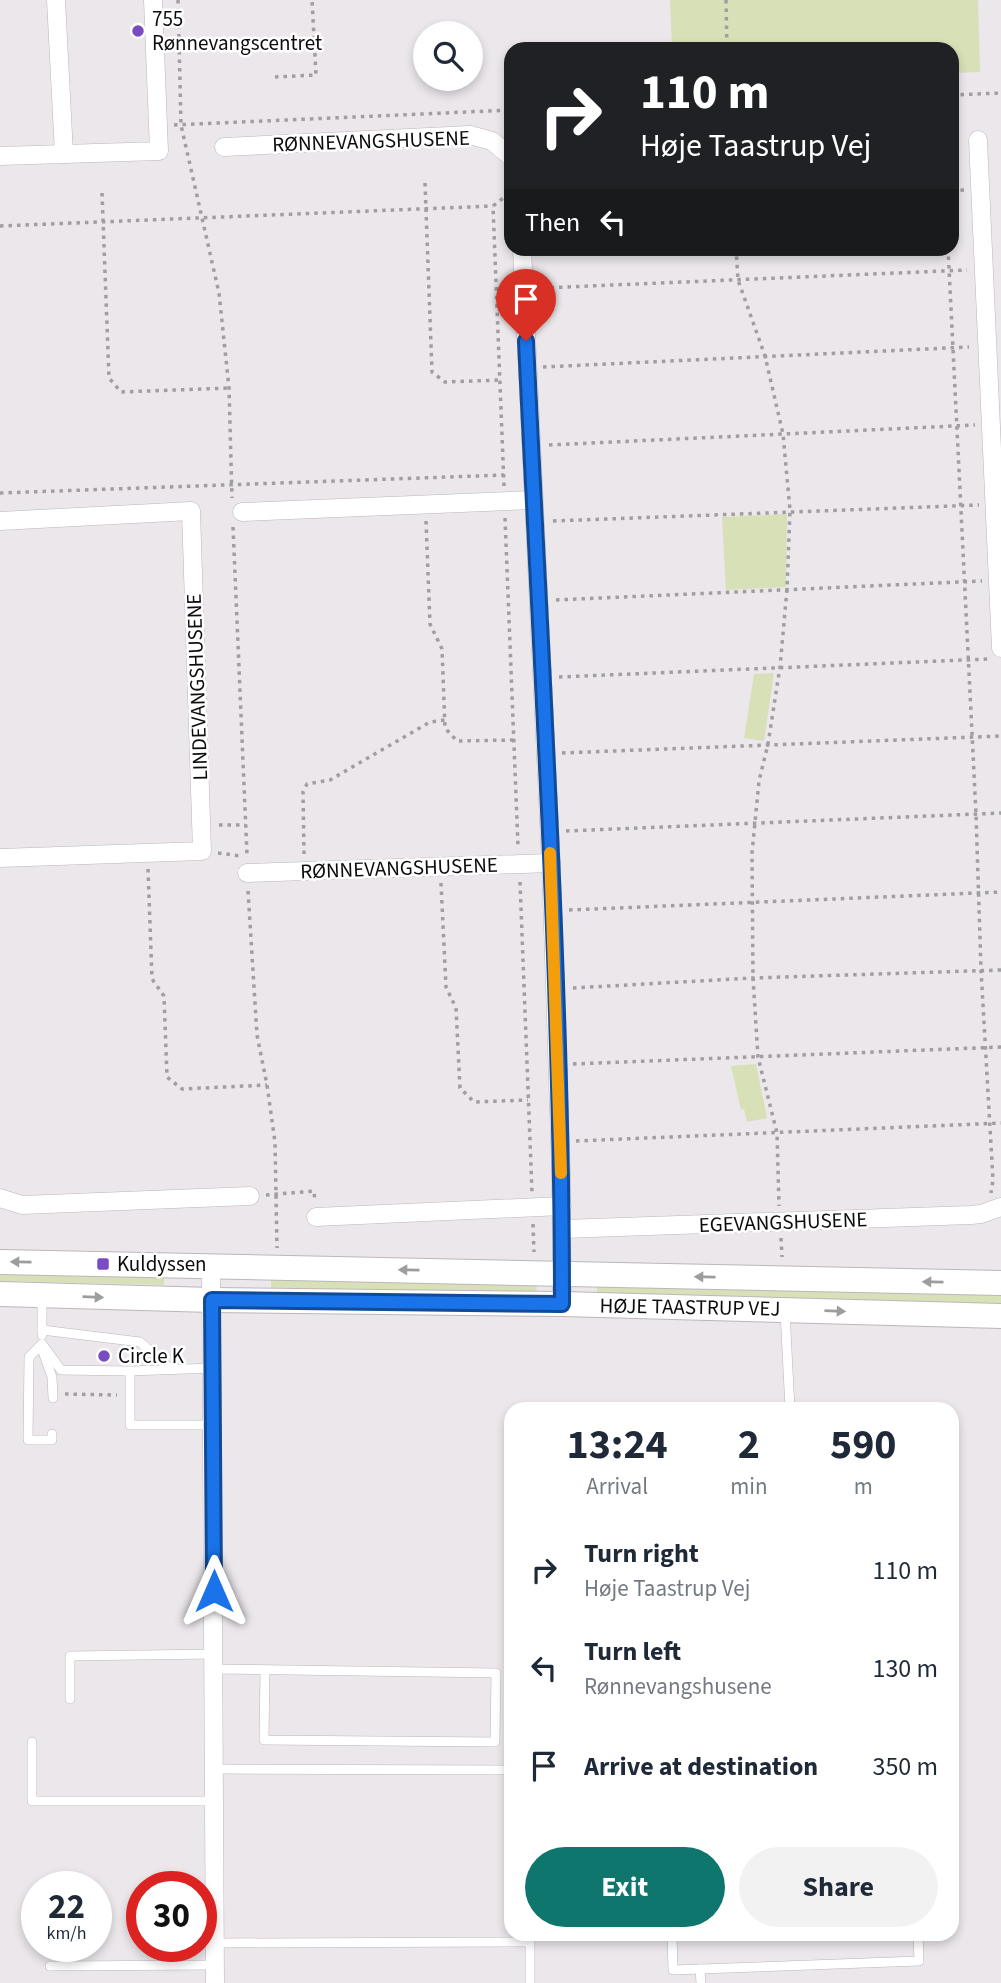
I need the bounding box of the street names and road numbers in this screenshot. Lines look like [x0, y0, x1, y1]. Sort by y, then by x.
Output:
street label: RØNNEVANGSHUSENE [272, 123, 470, 159]
street label: LINDEVANGSHUSENE [179, 593, 215, 781]
street label: RØNNEVANGSHUSENE [300, 850, 498, 886]
street label: EGEVANGSHUSENE [698, 1204, 868, 1240]
street label: HØJE TAASTRUP VEJ [599, 1290, 781, 1324]

